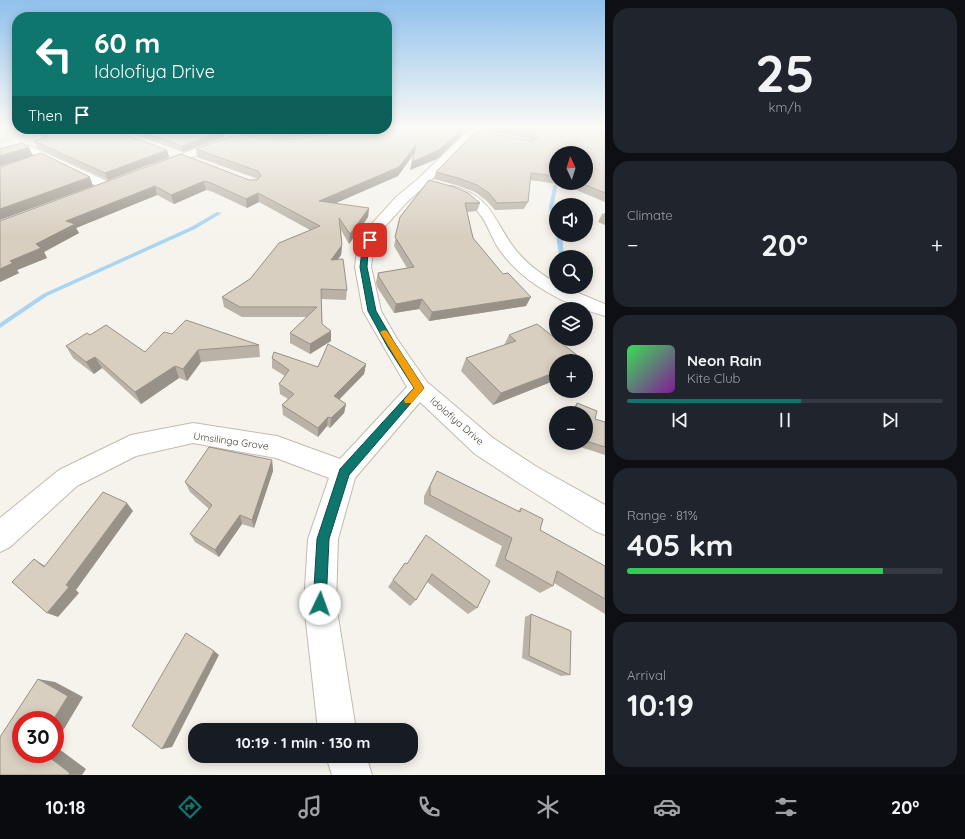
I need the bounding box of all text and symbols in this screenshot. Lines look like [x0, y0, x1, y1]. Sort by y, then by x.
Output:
text: 60 m [94, 25, 160, 60]
icon: left [28, 28, 80, 80]
text: 25 [755, 40, 815, 105]
text: Idolofiya Drive [94, 60, 215, 83]
text: km/h [769, 99, 801, 115]
icon: arrive [71, 104, 93, 126]
text: Then [28, 106, 63, 125]
north arrow [549, 146, 593, 190]
map controls [549, 146, 593, 450]
button: sound [549, 198, 593, 242]
text: Climate [627, 207, 673, 223]
pin [353, 223, 387, 257]
text: 20° [761, 226, 808, 264]
icon: arrive [359, 229, 381, 251]
text: − [627, 231, 638, 259]
text: + [931, 231, 943, 259]
button: search [549, 250, 593, 294]
button: layers [549, 302, 593, 346]
text: Neon Rain [687, 351, 762, 370]
button: + [549, 354, 593, 398]
text: Kite Club [687, 370, 740, 386]
street label: Idolofiya Drive [427, 394, 487, 448]
button: − [549, 406, 593, 450]
icon: previous [669, 409, 691, 431]
icon: pause [774, 409, 796, 431]
icon: next [879, 409, 901, 431]
street label: Umsilinga Grove [193, 429, 270, 453]
text: Range · 81% [627, 507, 698, 523]
text: 405 km [627, 526, 733, 564]
position arrow [299, 583, 341, 625]
text: Arrival [627, 667, 666, 683]
text: 10:19 [627, 686, 694, 724]
speed limit sign: 30 [12, 711, 64, 763]
text: 10:19 · 1 min · 130 m [236, 733, 370, 752]
icon: directions [176, 793, 204, 821]
icon: music [296, 793, 324, 821]
icon: phone [415, 793, 443, 821]
icon: climate [534, 793, 562, 821]
icon: car [653, 793, 681, 821]
icon: filters [772, 793, 800, 821]
text: 10:18 [46, 796, 85, 819]
text: 20° [891, 796, 919, 819]

